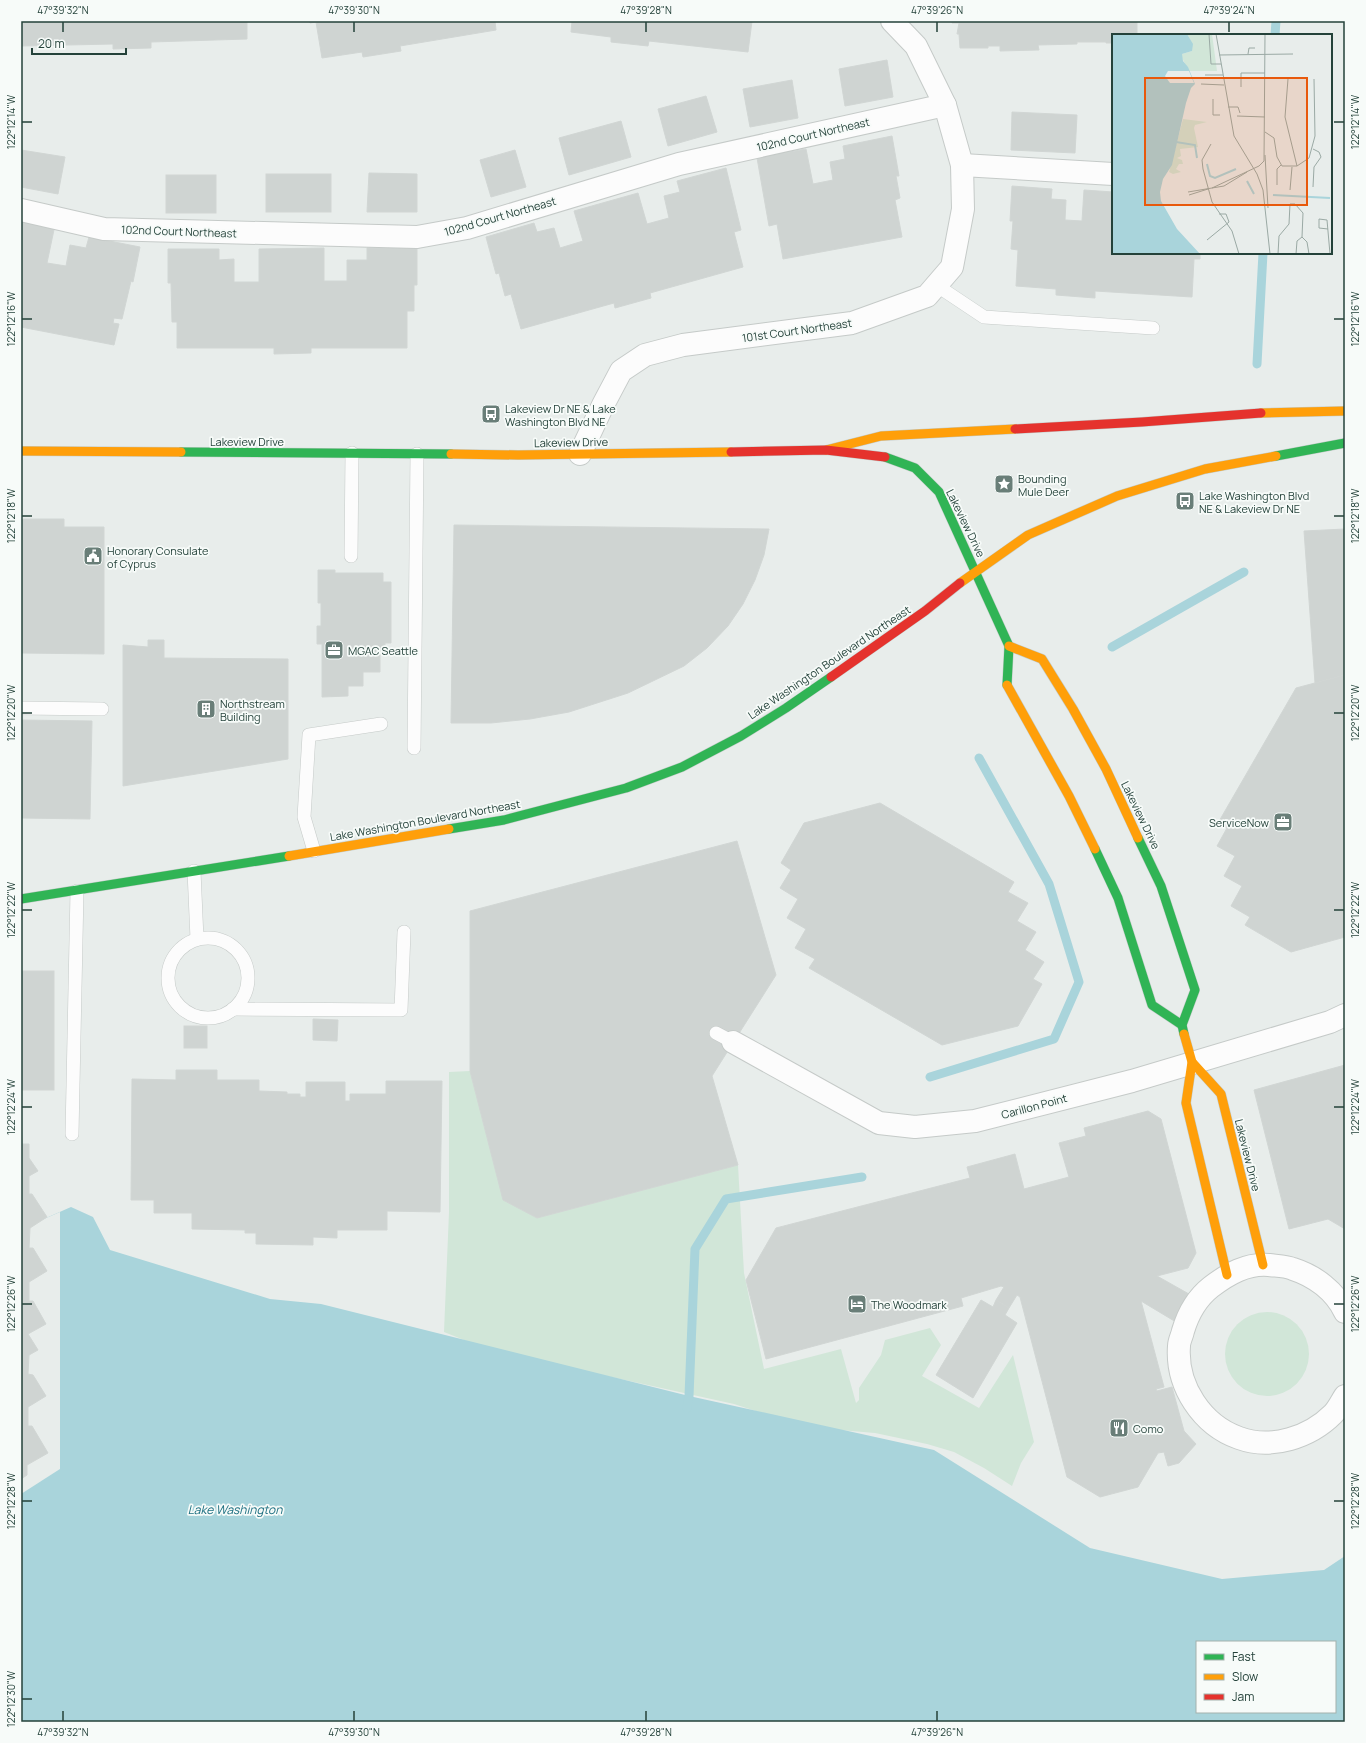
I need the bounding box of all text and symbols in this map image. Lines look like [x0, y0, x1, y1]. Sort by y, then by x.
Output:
text: 47°39'32"N [37, 3, 89, 17]
text: 47°39'30"N [328, 3, 380, 17]
text: 47°39'28"N [620, 3, 672, 17]
text: 47°39'26"N [911, 3, 963, 17]
text: 47°39'24"N [1203, 3, 1255, 17]
scale bar [32, 30, 126, 56]
inset map [1112, 34, 1332, 254]
text: 20 m [38, 35, 65, 52]
text: 122°12'14"W [4, 94, 18, 149]
text: 122°12'14"W [1348, 94, 1362, 149]
street label: 102nd Court Northeast [755, 114, 871, 154]
street label: 102nd Court Northeast [442, 193, 558, 239]
street label: 102nd Court Northeast [121, 221, 237, 241]
text: 122°12'16"W [4, 291, 18, 346]
text: 122°12'16"W [1348, 291, 1362, 346]
street label: 101st Court Northeast [741, 315, 853, 345]
place label: Lakeview Dr NE & Lake Washington Blvd NE [505, 401, 616, 429]
bus stop icon: Lakeview Dr NE & Lake Washington Blvd NE [480, 403, 502, 425]
street label: Lakeview Drive [210, 434, 285, 449]
street label: Lakeview Drive [534, 434, 609, 450]
place label: Bounding Mule Deer [1018, 471, 1069, 499]
place icon: Bounding Mule Deer [993, 473, 1015, 495]
street label: Lakeview Drive [943, 486, 989, 560]
text: 122°12'18"W [4, 488, 18, 543]
place label: Lake Washington Blvd NE & Lakeview Dr NE [1199, 488, 1309, 516]
text: 122°12'18"W [1348, 488, 1362, 543]
bus stop icon: Lake Washington Blvd NE & Lakeview Dr NE [1174, 490, 1196, 512]
place label: Honorary Consulate of Cyprus [107, 543, 209, 571]
public building icon: Honorary Consulate of Cyprus [82, 545, 104, 567]
street label: Lake Washington Boulevard Northeast [745, 602, 913, 722]
office icon: MGAC Seattle [323, 639, 345, 661]
place label: MGAC Seattle [348, 643, 419, 658]
text: 122°12'20"W [4, 684, 18, 741]
text: 122°12'20"W [1348, 684, 1362, 741]
place label: Northstream Building [220, 696, 285, 724]
building icon: Northstream Building [195, 698, 217, 720]
street label: Lakeview Drive [1118, 778, 1164, 852]
street label: Lake Washington Boulevard Northeast [329, 796, 521, 844]
office icon: ServiceNow [1272, 811, 1294, 833]
place label: ServiceNow [1209, 815, 1270, 830]
text: 122°12'22"W [4, 881, 18, 938]
text: 122°12'22"W [1348, 881, 1362, 938]
text: 122°12'24"W [4, 1078, 18, 1135]
text: 122°12'24"W [1348, 1078, 1362, 1135]
street label: Carillon Point [999, 1090, 1069, 1122]
street label: Lakeview Drive [1232, 1117, 1264, 1193]
text: 122°12'26"W [4, 1275, 18, 1332]
text: 122°12'26"W [1348, 1275, 1362, 1332]
hotel icon: The Woodmark [846, 1293, 868, 1315]
place label: The Woodmark [871, 1297, 947, 1312]
restaurant icon: Como [1108, 1417, 1130, 1439]
place label: Como [1133, 1421, 1164, 1436]
text: 122°12'28"W [4, 1472, 18, 1529]
text: 122°12'28"W [1348, 1472, 1362, 1529]
water label: Lake Washington [188, 1501, 283, 1518]
legend [1196, 1641, 1336, 1713]
text: Fast [1232, 1648, 1256, 1665]
text: Slow [1232, 1668, 1258, 1685]
text: 122°12'30"W [4, 1670, 18, 1727]
text: Jam [1232, 1688, 1254, 1705]
text: 47°39'32"N [37, 1725, 89, 1739]
text: 47°39'30"N [328, 1725, 380, 1739]
text: 47°39'28"N [620, 1725, 672, 1739]
text: 47°39'26"N [911, 1725, 963, 1739]

